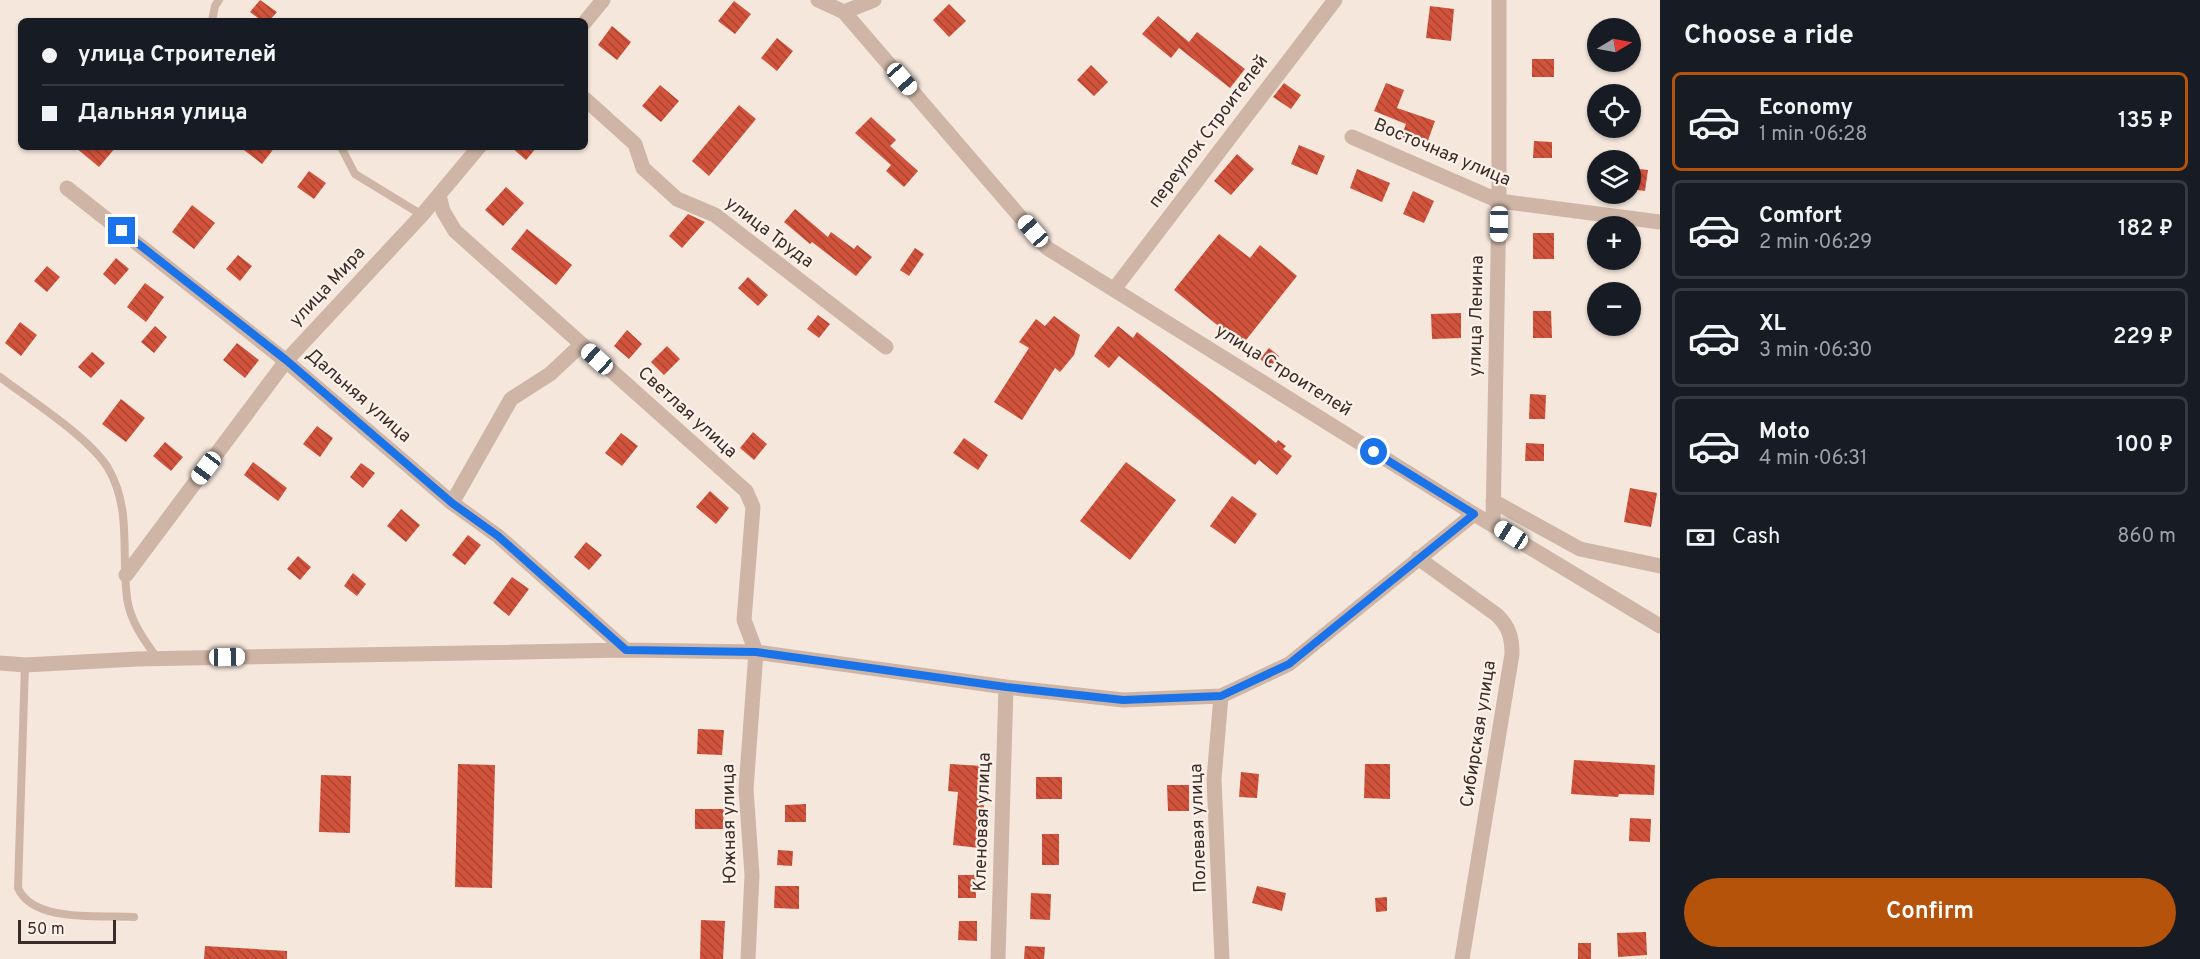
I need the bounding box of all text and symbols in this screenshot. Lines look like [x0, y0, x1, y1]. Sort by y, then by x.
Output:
north arrow [1587, 18, 1641, 72]
map controls [1587, 18, 1641, 336]
text: Choose a ride [1684, 19, 1854, 53]
text: улица Строителей [78, 42, 276, 69]
street label: переулок Строителей [1144, 51, 1274, 213]
car [883, 60, 921, 98]
button: locate [1587, 84, 1641, 138]
icon: car [1687, 95, 1741, 149]
text: Economy [1759, 95, 1853, 122]
text: Дальняя улица [78, 100, 247, 127]
text: 135 ₽ [2118, 108, 2173, 135]
street label: Восточная улица [1370, 114, 1514, 192]
text: 1 min · 06:28 [1759, 122, 1868, 148]
button: layers [1587, 150, 1641, 204]
street label: улица Труда [720, 192, 818, 274]
icon: car [1687, 203, 1741, 257]
text: Comfort [1759, 203, 1842, 230]
car [1490, 206, 1508, 242]
car [1014, 212, 1052, 250]
button: + [1587, 216, 1641, 270]
text: 182 ₽ [2118, 216, 2173, 243]
route end [108, 217, 135, 244]
text: 2 min · 06:29 [1759, 230, 1872, 256]
street label: улица Мира [285, 242, 371, 332]
street label: улица Ленина [1464, 255, 1490, 377]
button: − [1587, 282, 1641, 336]
icon: car [1687, 311, 1741, 365]
text: XL [1759, 311, 1786, 338]
street label: улица Строителей [1211, 320, 1355, 422]
text: 229 ₽ [2113, 324, 2173, 351]
text: 3 min · 06:30 [1759, 338, 1872, 364]
car [578, 340, 616, 378]
street label: Дальняя улица [300, 344, 416, 448]
street label: Светлая улица [632, 362, 742, 464]
icon: car [1687, 419, 1741, 473]
text: Moto [1759, 419, 1810, 446]
text: 100 ₽ [2116, 432, 2173, 459]
route start [1360, 438, 1387, 465]
text: 4 min · 06:31 [1759, 446, 1868, 472]
car [188, 448, 224, 488]
car [1491, 518, 1531, 552]
icon: cash [1684, 521, 1717, 554]
text: Cash [1732, 524, 1781, 551]
text: 860 m [2117, 524, 2176, 550]
car [209, 648, 245, 666]
street label: Сибирская улица [1456, 659, 1502, 809]
street label: Кленовая улица [969, 752, 997, 892]
street label: Полевая улица [1185, 763, 1213, 893]
street label: Южная улица [717, 764, 743, 884]
button: Confirm [1684, 878, 2176, 947]
scale bar [18, 917, 116, 944]
text: 50 m [27, 920, 65, 940]

